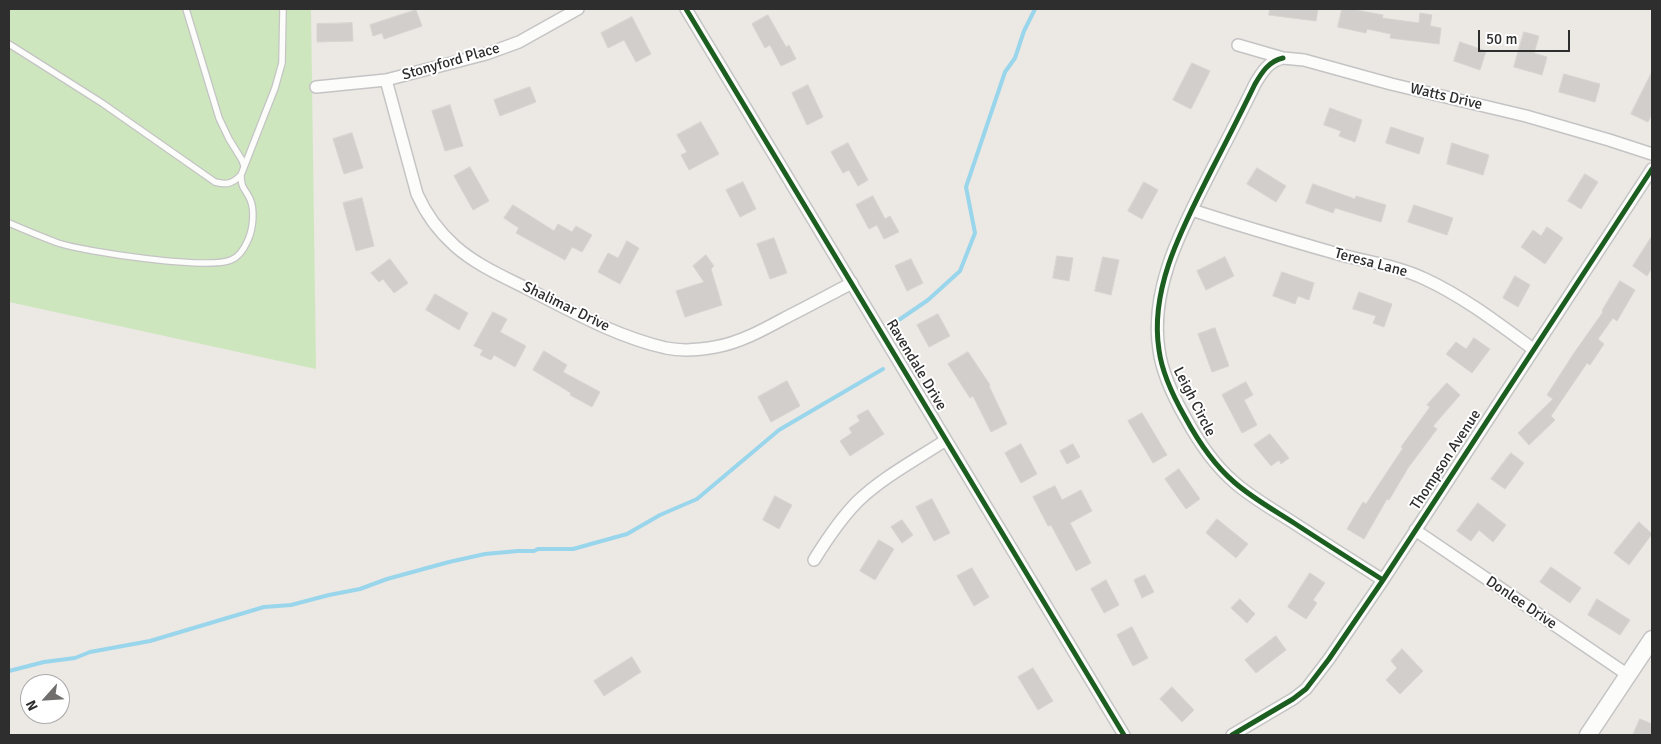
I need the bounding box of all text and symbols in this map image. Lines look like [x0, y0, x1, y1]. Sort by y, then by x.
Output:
scale bar [1481, 20, 1574, 52]
text: 50 m [1486, 30, 1517, 48]
street label: Stonyford Place [400, 39, 502, 85]
street label: Watts Drive [1408, 80, 1484, 114]
street label: Teresa Lane [1333, 245, 1409, 281]
street label: Shalimar Drive [520, 278, 612, 336]
street label: Ravendale Drive [882, 316, 950, 414]
street label: Leigh Circle [1169, 364, 1219, 440]
street label: Thompson Avenue [1407, 406, 1485, 514]
street label: Donlee Drive [1482, 573, 1560, 633]
north arrow [20, 674, 70, 724]
text: N [22, 697, 42, 713]

